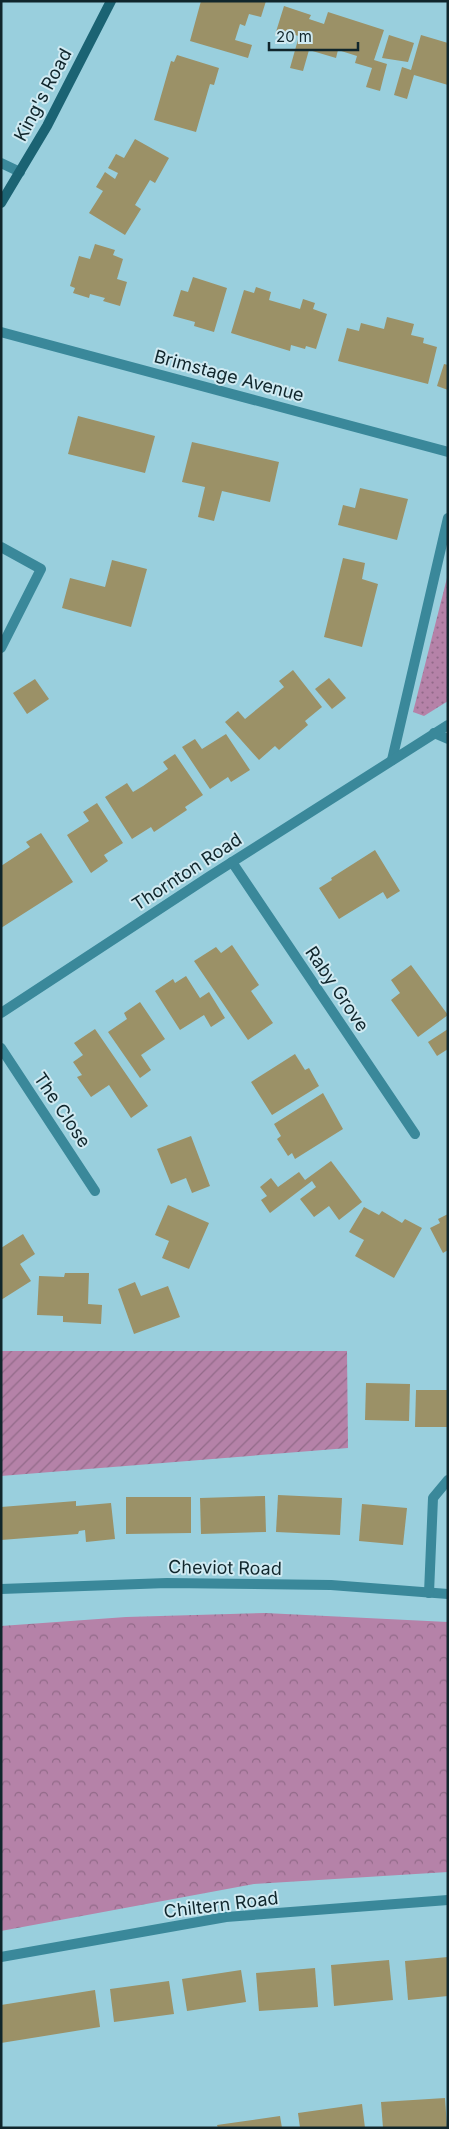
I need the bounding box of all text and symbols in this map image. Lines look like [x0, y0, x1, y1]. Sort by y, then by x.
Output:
scale bar [269, 20, 358, 52]
text: 20 m [276, 27, 312, 46]
street label: King's Road [9, 45, 76, 145]
street label: Brimstage Avenue [152, 345, 306, 406]
street label: Thornton Road [128, 828, 245, 915]
street label: Raby Grove [301, 942, 374, 1035]
street label: The Close [30, 1068, 95, 1151]
street label: Cheviot Road [168, 1556, 282, 1579]
street label: Chiltern Road [163, 1887, 279, 1922]

